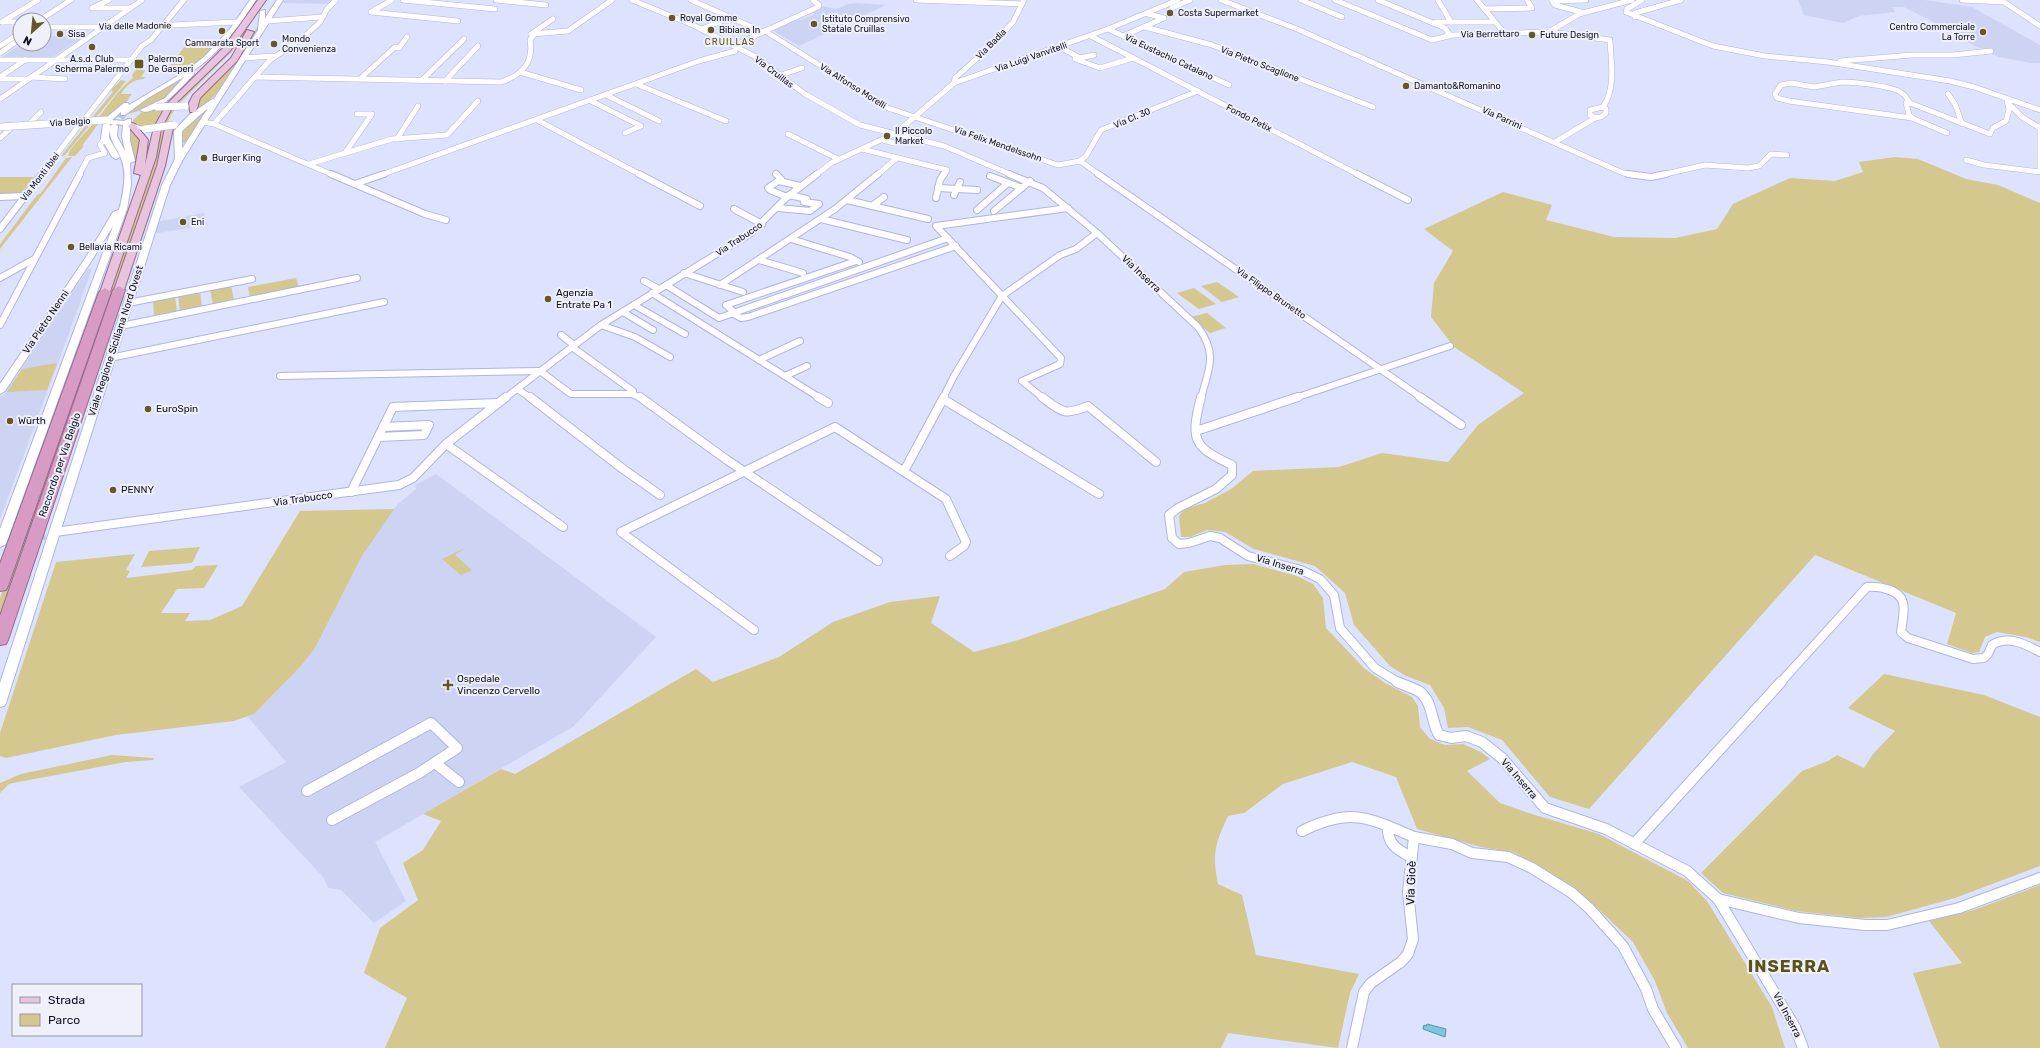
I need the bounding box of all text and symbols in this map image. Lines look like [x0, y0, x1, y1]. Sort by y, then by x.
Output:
marker: Costa Supermarket [1165, 8, 1175, 18]
place label: Costa Supermarket [1178, 8, 1259, 18]
north arrow [12, 12, 52, 52]
marker: Royal Gomme [667, 13, 677, 23]
place label: Royal Gomme [680, 13, 737, 23]
place label: Istituto Comprensivo Statale Cruillas [822, 14, 910, 34]
marker: Istituto Comprensivo Statale Cruillas [809, 19, 819, 29]
street label: Via delle Madonie [99, 20, 171, 32]
place label: Centro Commerciale La Torre [1889, 22, 1975, 42]
marker: Bibiana In [706, 25, 716, 35]
place label: Bibiana In [719, 25, 760, 35]
marker: Cammarata Sport [217, 26, 227, 36]
street label: Via Badia [974, 27, 1008, 61]
marker: Centro Commerciale La Torre [1978, 27, 1988, 37]
street label: Via Berrettaro [1461, 28, 1519, 40]
marker: Sisa [55, 29, 65, 39]
place label: Sisa [68, 29, 85, 39]
marker: Future Design [1527, 30, 1537, 40]
place label: Future Design [1540, 30, 1599, 40]
street label: Via Eustachio Catalano [1123, 32, 1215, 82]
text: N [21, 33, 34, 48]
place label: Mondo Convenienza [282, 34, 336, 54]
district label: CRUILLAS [705, 37, 755, 47]
place label: Cammarata Sport [185, 38, 259, 48]
marker: Mondo Convenienza [269, 39, 279, 49]
street label: Via Luigi Vanvitelli [994, 40, 1068, 74]
marker: A.s.d. Club Scherma Palermo [87, 42, 97, 52]
street label: Via Pietro Scaglione [1219, 44, 1301, 84]
place label: A.s.d. Club Scherma Palermo [55, 54, 129, 74]
place label: Palermo De Gasperi [148, 54, 193, 74]
street label: Via Cruillas [753, 54, 796, 90]
marker: Palermo De Gasperi [133, 58, 145, 70]
street label: Via Alfonso Morelli [818, 62, 888, 110]
marker: Damanto&Romanino [1401, 81, 1411, 91]
place label: Damanto&Romanino [1414, 81, 1501, 91]
street label: Fondo Petix [1225, 102, 1274, 134]
street label: Via Parrini [1481, 105, 1523, 131]
street label: Via Cl. 30 [1112, 106, 1152, 130]
street label: Via Belgio [49, 116, 91, 128]
street label: Via Felix Mendelssohn [953, 124, 1043, 164]
place label: Il Piccolo Market [895, 126, 932, 146]
marker: Il Piccolo Market [882, 131, 892, 141]
street label: Via Monti Iblei [19, 151, 61, 203]
marker: Burger King [199, 153, 209, 163]
place label: Burger King [212, 153, 261, 163]
marker: Eni [178, 217, 188, 227]
place label: Eni [191, 217, 204, 227]
street label: Via Trabucco [714, 220, 764, 258]
marker: Bellavia Ricami [66, 242, 76, 252]
place label: Bellavia Ricami [79, 242, 142, 252]
street label: Via Inserra [1119, 253, 1163, 295]
street label: Viale Regione Siciliana Nord Ovest [86, 264, 146, 418]
street label: Via Filippo Brunetto [1234, 265, 1308, 321]
place label: Agenzia Entrate Pa 1 [556, 287, 612, 311]
street label: Via Pietro Nenni [20, 288, 72, 356]
marker: Agenzia Entrate Pa 1 [543, 294, 553, 304]
place label: EuroSpin [156, 403, 198, 415]
marker: EuroSpin [143, 404, 153, 414]
street label: Raccordo per Via Belgio [36, 411, 84, 519]
place label: Würth [18, 415, 46, 427]
marker: Würth [5, 416, 15, 426]
place label: PENNY [121, 484, 154, 496]
marker: PENNY [108, 485, 118, 495]
street label: Via Trabucco [273, 489, 334, 509]
street label: Via Inserra [1255, 552, 1305, 578]
place label: Ospedale Vincenzo Cervello [457, 673, 540, 697]
marker: Ospedale Vincenzo Cervello [442, 679, 454, 691]
street label: Via Inserra [1498, 756, 1540, 802]
street label: Via Gioè [1403, 860, 1419, 906]
district label: INSERRA [1748, 956, 1830, 976]
legend [12, 984, 142, 1036]
street label: Via Inserra [1770, 990, 1804, 1040]
text: Strada [48, 993, 85, 1007]
text: Parco [48, 1013, 80, 1027]

